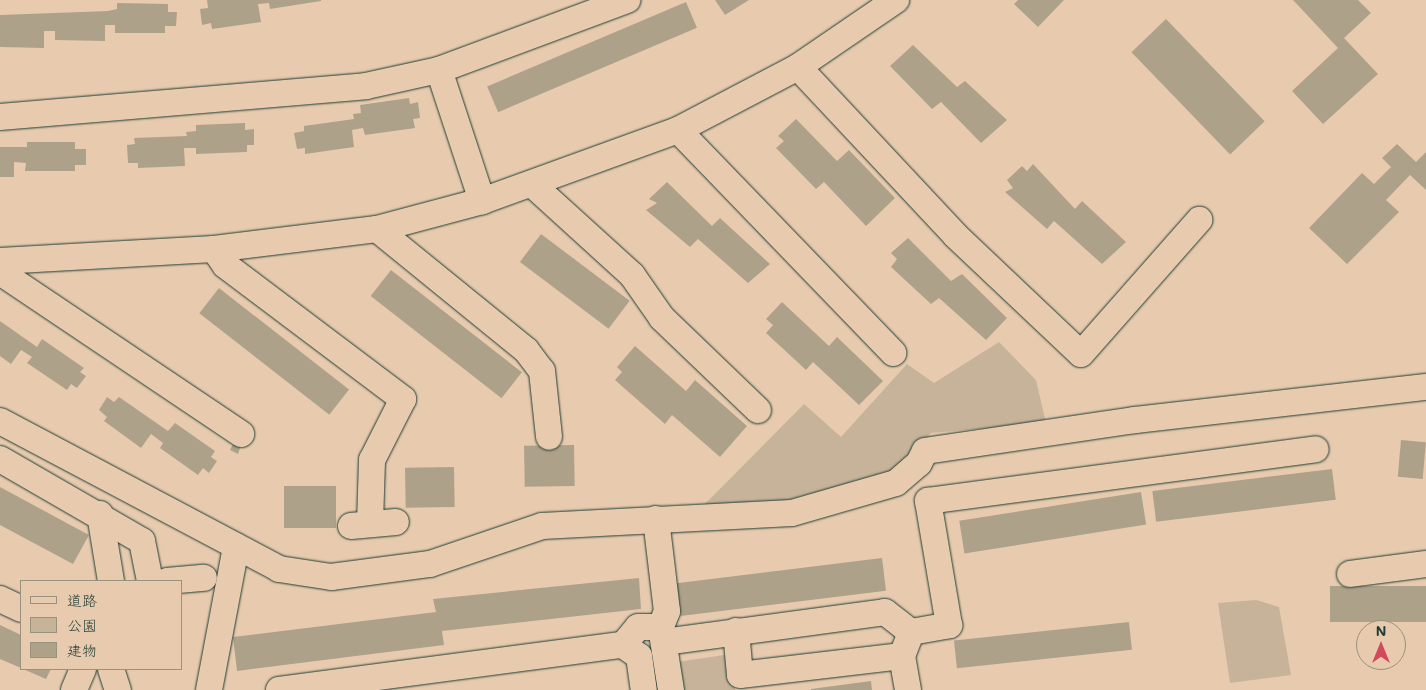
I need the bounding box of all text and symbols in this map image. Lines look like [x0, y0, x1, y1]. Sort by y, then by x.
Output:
legend [20, 580, 182, 670]
text: 道路 [67, 590, 97, 610]
text: 公園 [67, 615, 97, 635]
north arrow [1356, 620, 1406, 670]
text: N [1376, 621, 1386, 640]
text: 建物 [67, 640, 97, 660]

